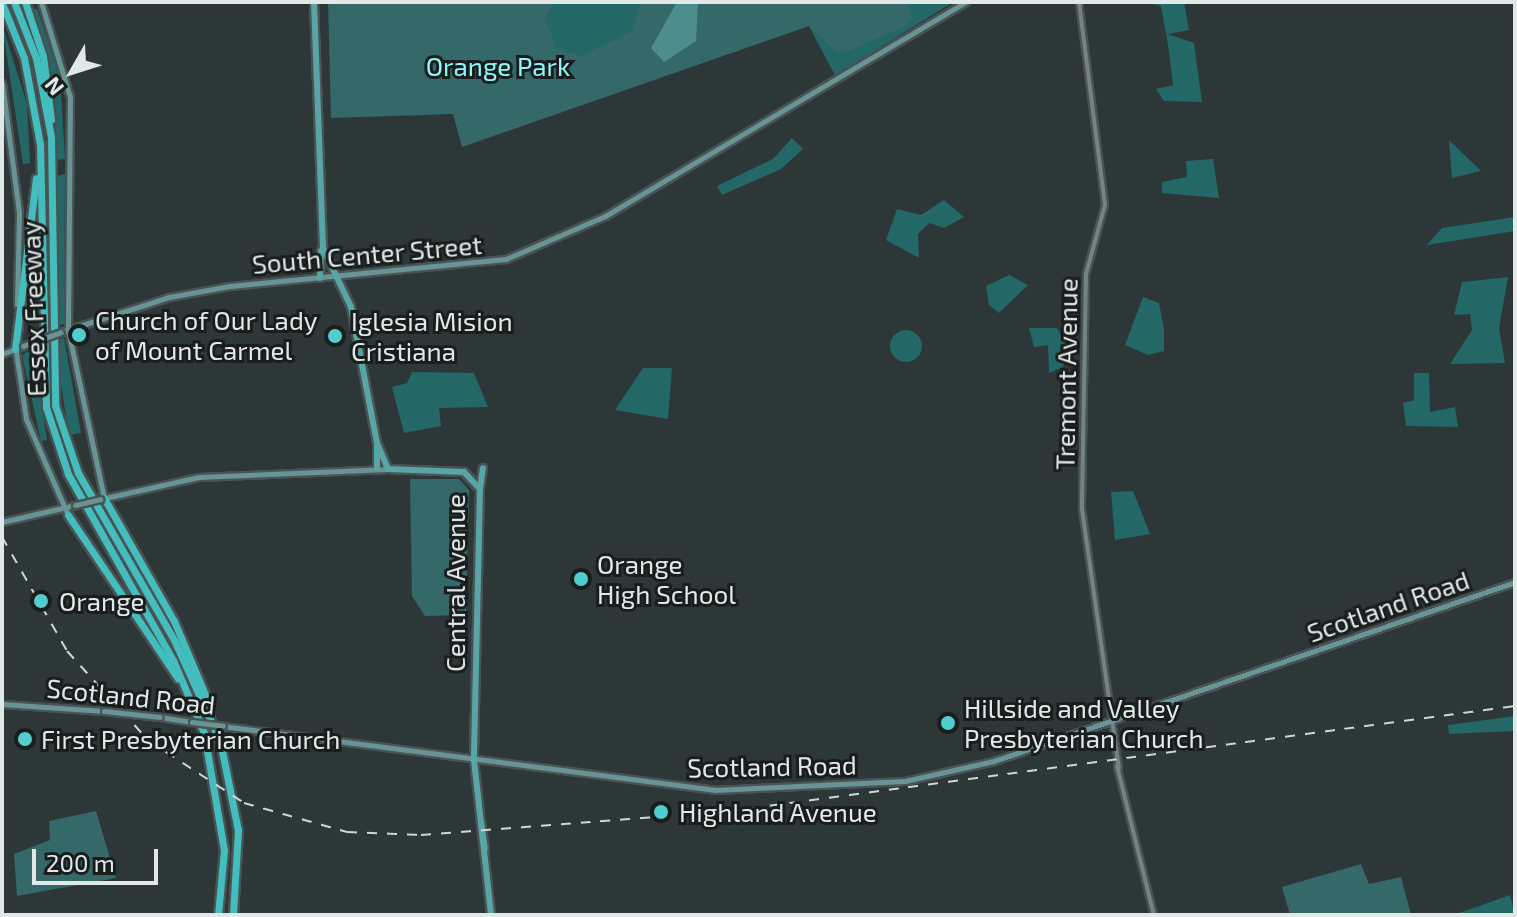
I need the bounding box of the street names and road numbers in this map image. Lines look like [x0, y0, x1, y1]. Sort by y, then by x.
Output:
street label: Essex Freeway [14, 221, 52, 397]
street label: South Center Street [250, 228, 484, 280]
street label: Tremont Avenue [1049, 278, 1083, 470]
street label: Central Avenue [439, 493, 471, 673]
street label: Scotland Road [1303, 564, 1473, 648]
street label: Scotland Road [45, 672, 217, 720]
street label: Scotland Road [687, 749, 857, 783]

